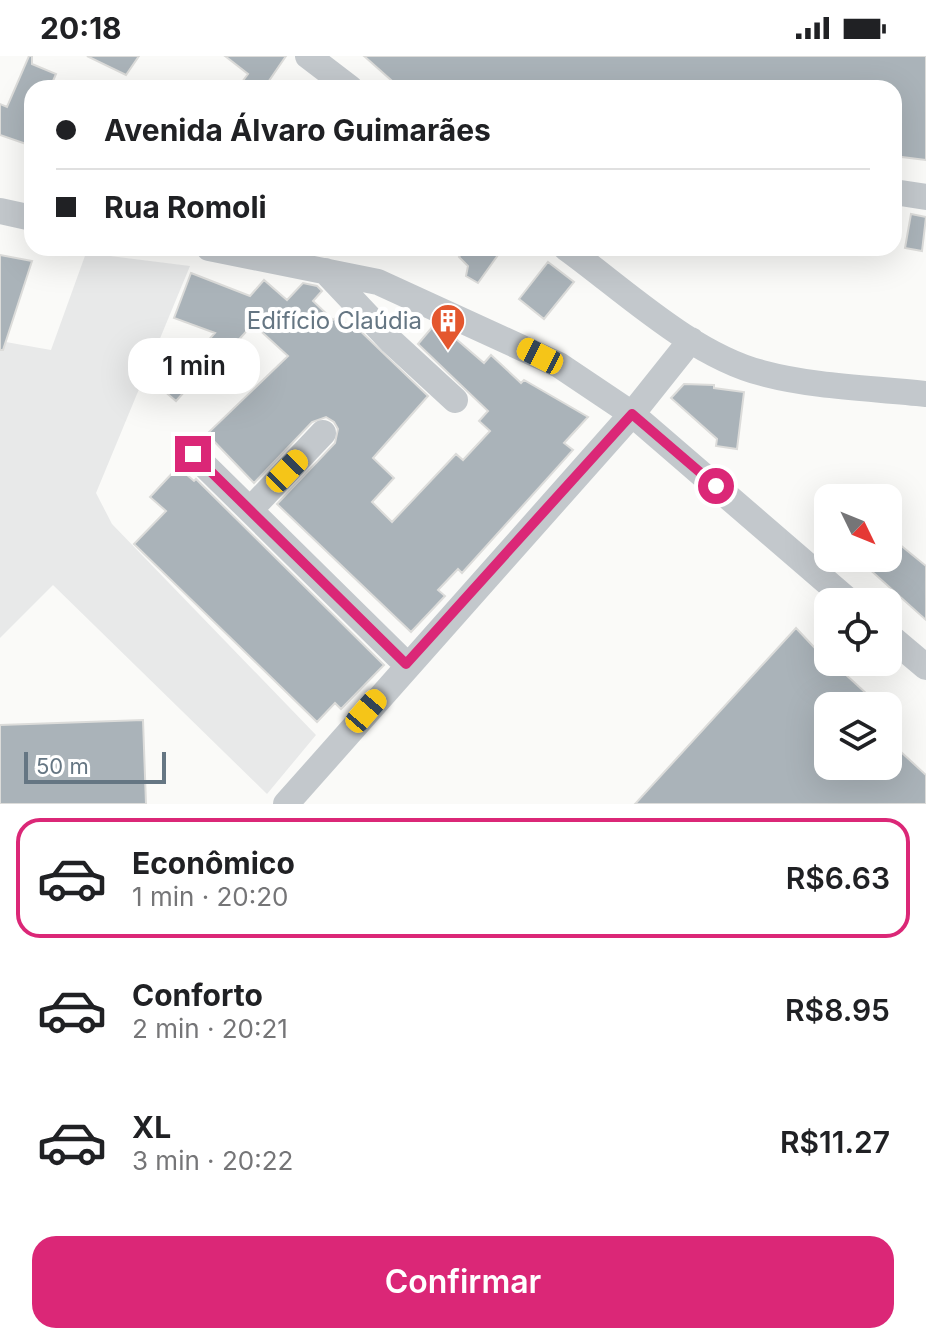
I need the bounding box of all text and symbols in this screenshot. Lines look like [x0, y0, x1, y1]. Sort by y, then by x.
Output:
text: 20:18 [40, 10, 122, 46]
text: Avenida Álvaro Guimarães [104, 112, 491, 148]
text: Rua Romoli [104, 189, 267, 225]
building icon: Edifício Claúdia [429, 302, 467, 352]
place label: Edifício Claúdia [247, 306, 422, 335]
car [513, 334, 567, 378]
callout: 1 min [127, 338, 259, 394]
text: 1 min [162, 350, 226, 381]
route end [175, 436, 211, 472]
car [262, 445, 312, 497]
route start [698, 468, 734, 504]
north arrow [814, 484, 902, 572]
map controls [814, 484, 902, 780]
button: locate [814, 588, 902, 676]
car [341, 685, 391, 737]
button: layers [814, 692, 902, 780]
scale bar [24, 748, 166, 784]
text: 50 m [36, 753, 89, 779]
icon: car [36, 842, 108, 914]
text: Econômico [132, 845, 295, 881]
text: R$6.63 [786, 860, 890, 896]
text: 1 min · 20:20 [132, 881, 288, 912]
icon: car [36, 974, 108, 1046]
text: Conforto [132, 977, 263, 1013]
text: R$8.95 [785, 992, 890, 1028]
text: 2 min · 20:21 [132, 1013, 288, 1044]
icon: car [36, 1106, 108, 1178]
text: XL [132, 1109, 171, 1145]
text: R$11.27 [780, 1124, 890, 1160]
text: 3 min · 20:22 [132, 1145, 293, 1176]
button: Confirmar [32, 1236, 894, 1328]

